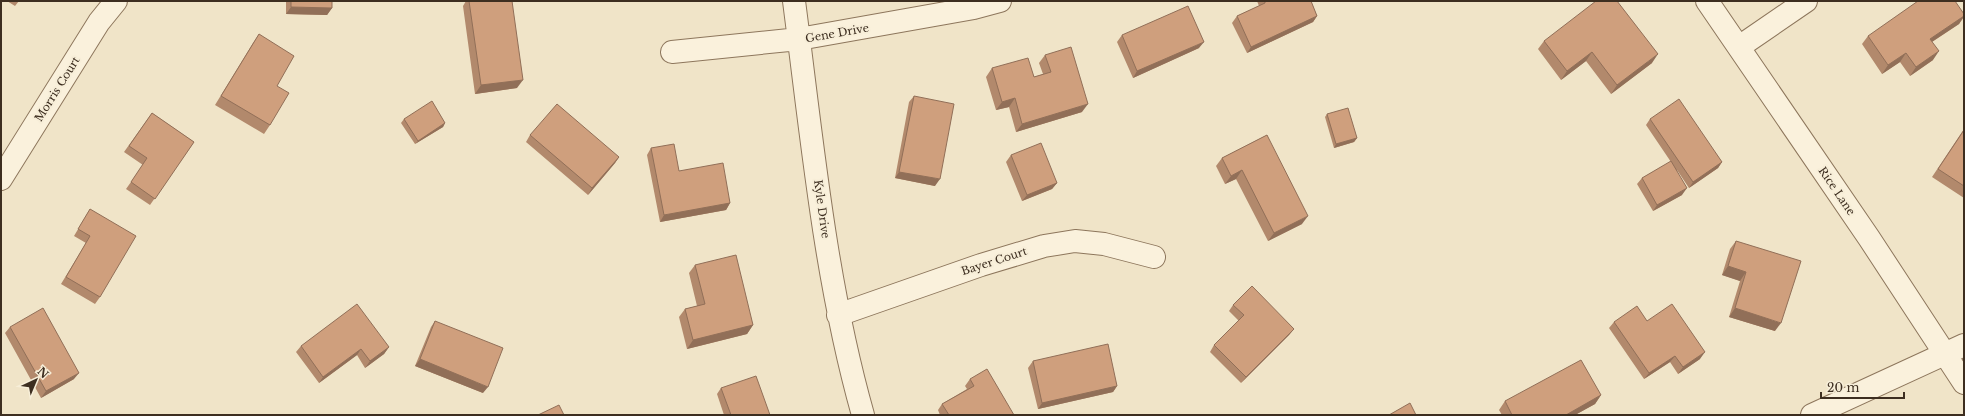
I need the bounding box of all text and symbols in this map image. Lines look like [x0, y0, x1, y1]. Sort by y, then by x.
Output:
street label: Gene Drive [804, 21, 870, 45]
street label: Morris Court [31, 53, 83, 124]
street label: Rice Lane [1816, 164, 1858, 218]
street label: Kyle Drive [811, 179, 833, 239]
street label: Bayer Court [959, 244, 1029, 278]
north arrow [16, 360, 56, 400]
text: N [34, 364, 52, 382]
scale bar [1821, 374, 1904, 400]
text: 20 m [1827, 380, 1859, 395]

